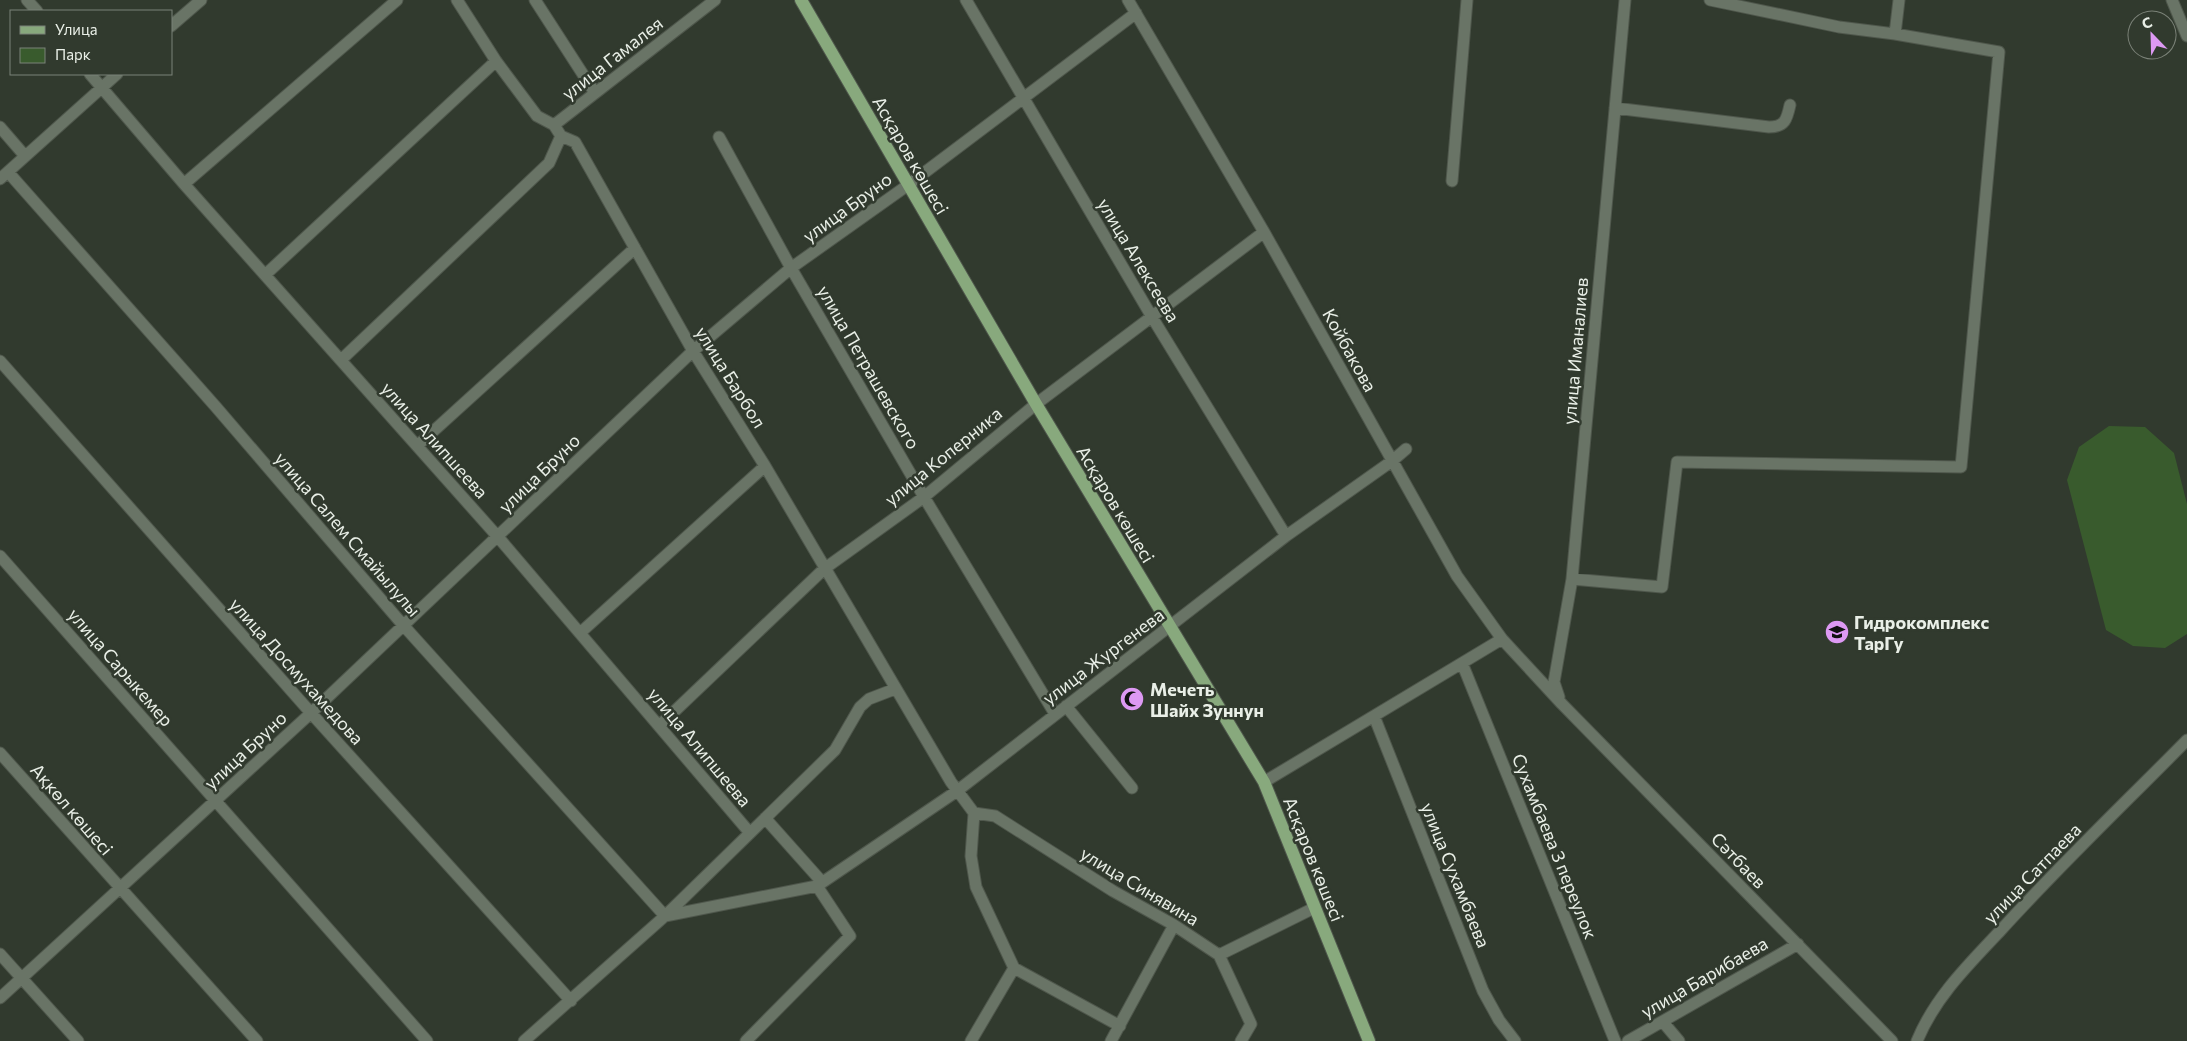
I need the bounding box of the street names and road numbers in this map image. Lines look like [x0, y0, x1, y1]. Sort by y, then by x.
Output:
street label: улица Гамалея [557, 12, 667, 104]
street label: Асқаров көшесі [868, 92, 954, 218]
street label: улица Бруно [798, 167, 896, 247]
street label: улица Алексеева [1093, 194, 1185, 326]
street label: улица Иманалиев [1558, 276, 1592, 426]
street label: улица Петрашевского [813, 281, 925, 453]
street label: Койбакова [1318, 305, 1382, 395]
street label: улица Барбол [691, 322, 771, 432]
street label: улица Алипшеева [377, 377, 493, 503]
street label: улица Коперника [880, 402, 1006, 510]
street label: улица Бруно [494, 429, 584, 517]
street label: Асқаров көшесі [1072, 442, 1160, 566]
street label: улица Салем Смайылулы [271, 447, 425, 621]
street label: улица Досмухамедова [225, 593, 369, 749]
street label: улица Сарыкемер [64, 603, 178, 731]
street label: улица Жургенева [1038, 603, 1168, 709]
street label: улица Алипшеева [644, 683, 756, 811]
street label: улица Бруно [199, 706, 291, 794]
street label: Сухамбаева 3 переулок [1508, 750, 1602, 942]
street label: Ақкөл көшесі [26, 759, 118, 859]
street label: Асқаров көшесі [1279, 793, 1349, 925]
street label: улица Сухамбаева [1417, 799, 1495, 951]
street label: улица Сатпаева [1979, 818, 2085, 928]
street label: Сәтбаев [1707, 827, 1771, 893]
street label: улица Синявина [1077, 842, 1203, 930]
street label: улица Барибаева [1637, 932, 1771, 1022]

